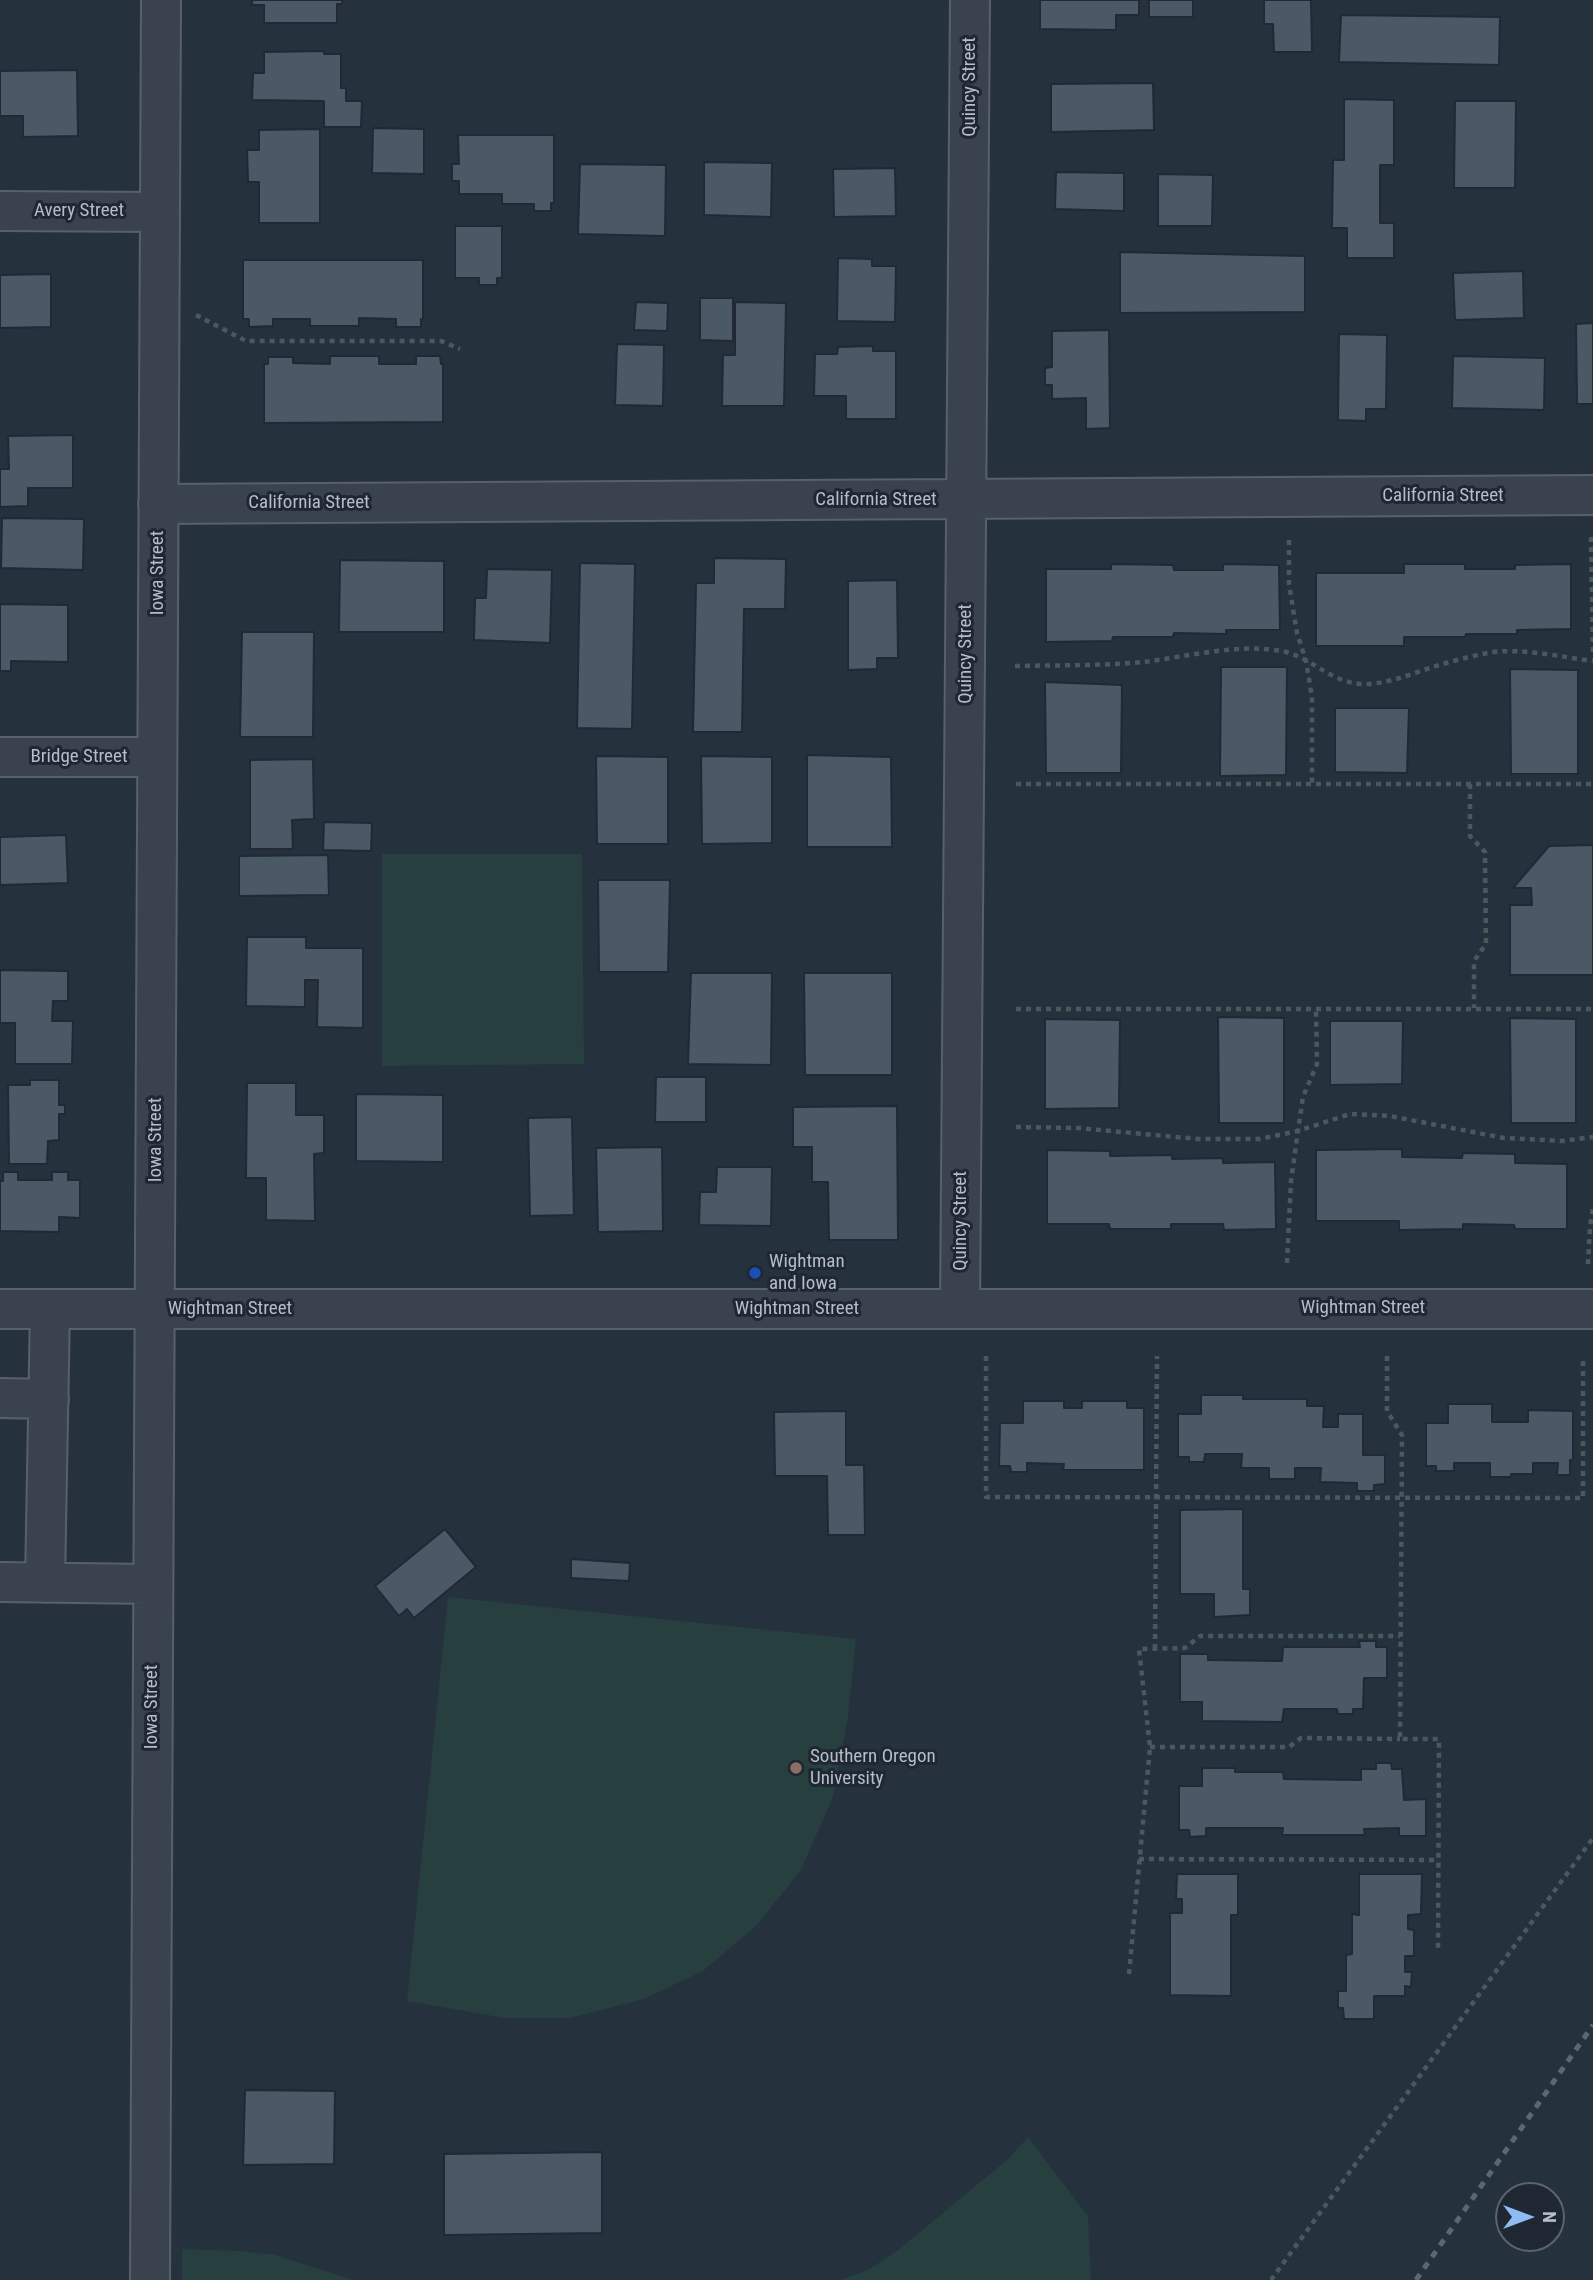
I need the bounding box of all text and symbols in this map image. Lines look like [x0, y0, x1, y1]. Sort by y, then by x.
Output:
street label: Quincy Street [959, 37, 981, 137]
street label: Avery Street [34, 200, 124, 222]
street label: California Street [1382, 485, 1504, 507]
street label: California Street [815, 489, 937, 511]
street label: California Street [248, 492, 370, 514]
street label: Iowa Street [147, 531, 169, 615]
street label: Quincy Street [955, 604, 977, 704]
street label: Bridge Street [30, 746, 128, 768]
street label: Iowa Street [145, 1098, 167, 1182]
street label: Quincy Street [950, 1171, 972, 1271]
place label: Wightman and Iowa [769, 1251, 845, 1295]
marker: Wightman and Iowa [747, 1265, 763, 1281]
street label: Wightman Street [1301, 1297, 1425, 1319]
street label: Wightman Street [168, 1298, 292, 1320]
street label: Wightman Street [735, 1298, 859, 1320]
street label: Iowa Street [141, 1665, 163, 1749]
place label: Southern Oregon University [810, 1746, 936, 1790]
marker: Southern Oregon University [788, 1760, 804, 1776]
north arrow [1495, 2182, 1565, 2252]
text: N [1538, 2211, 1561, 2223]

